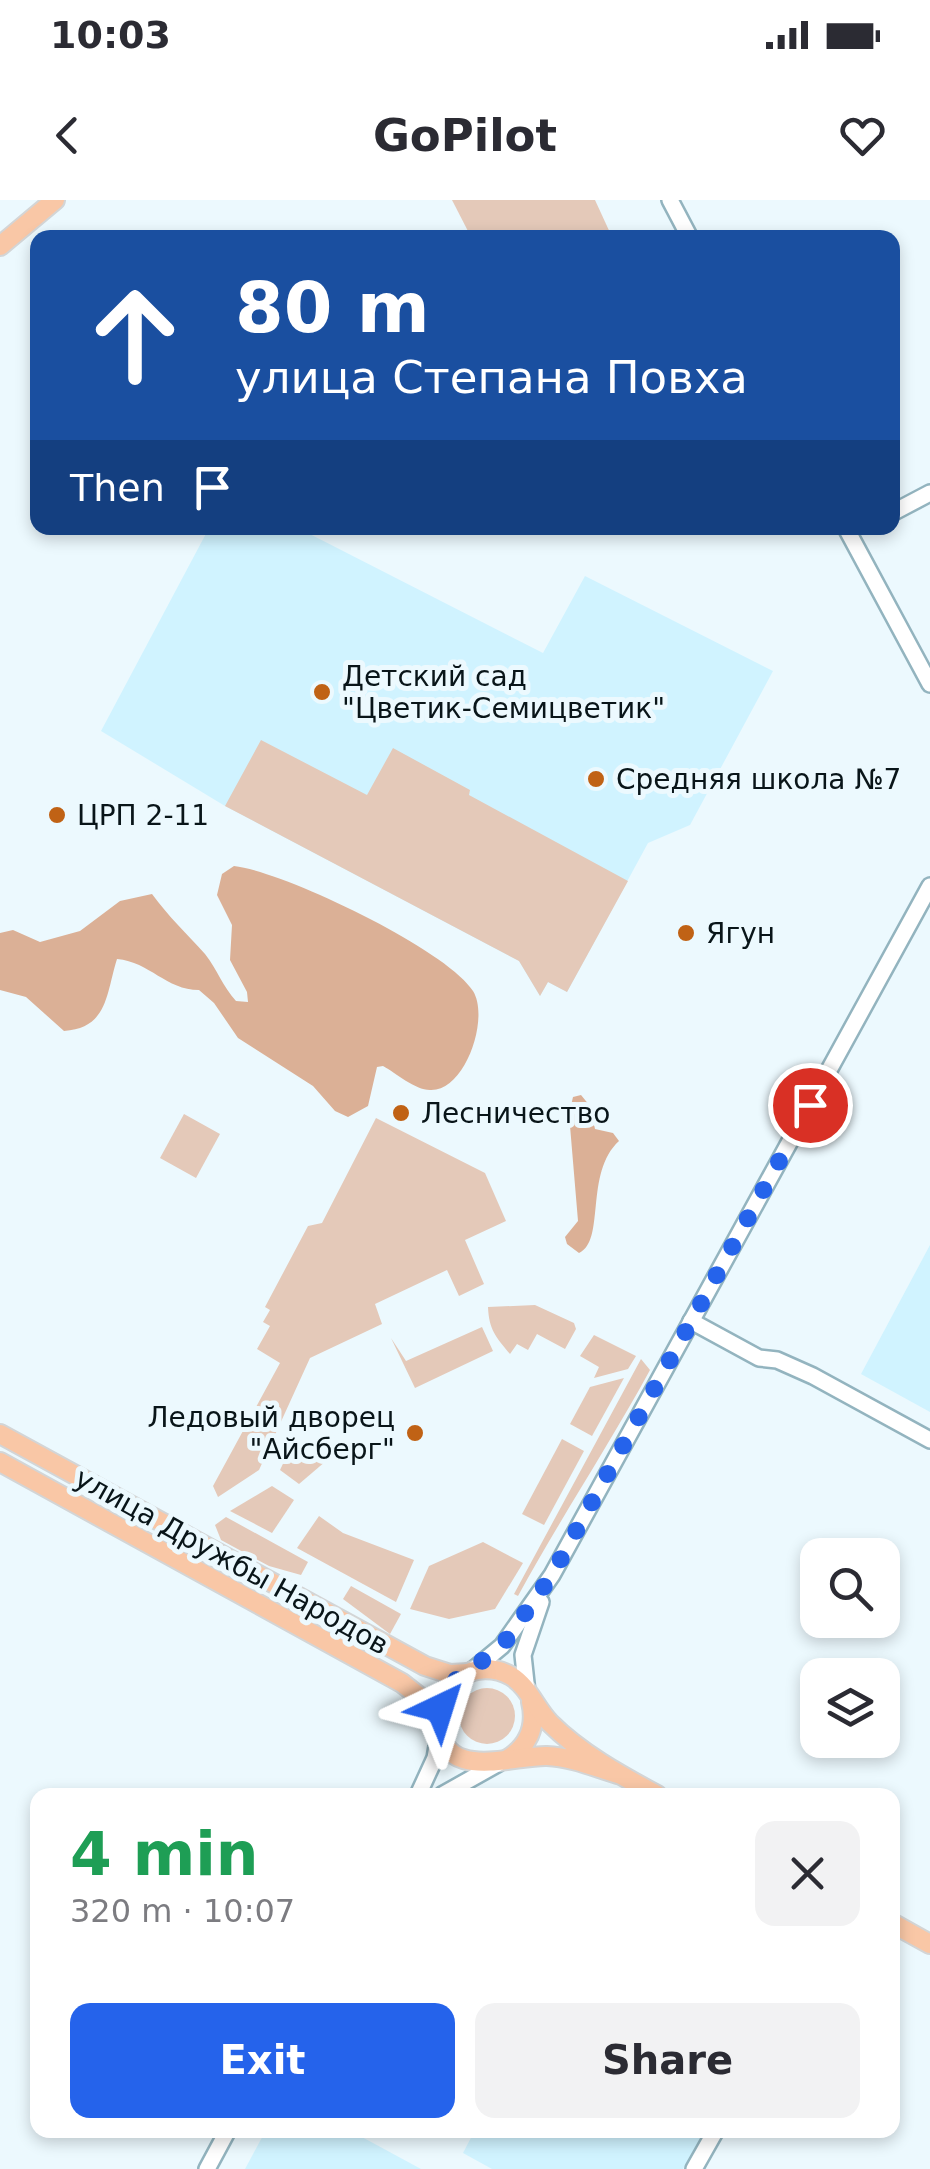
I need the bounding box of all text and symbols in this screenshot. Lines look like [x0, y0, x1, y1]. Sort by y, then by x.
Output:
text: 10:03 [50, 13, 171, 57]
icon: back [40, 108, 95, 163]
icon: heart [835, 108, 890, 163]
text: GoPilot [373, 109, 557, 162]
text: 80 m [235, 267, 430, 349]
icon: ahead [70, 270, 200, 400]
text: улица Степана Повха [235, 351, 748, 404]
icon: arrive [185, 460, 240, 515]
text: Then [70, 466, 165, 510]
place label: Детский сад "Цветик-Семицветик" [342, 660, 665, 725]
marker: Детский сад "Цветик-Семицветик" [311, 681, 333, 703]
place label: Средняя школа №7 [616, 763, 901, 796]
marker: Средняя школа №7 [585, 768, 607, 790]
place label: ЦРП 2-11 [77, 799, 209, 832]
marker: ЦРП 2-11 [46, 804, 68, 826]
place label: Ягун [706, 917, 775, 950]
marker: Ягун [675, 922, 697, 944]
pin [768, 1063, 853, 1148]
icon: arrive [783, 1078, 838, 1133]
place label: Лесничество [421, 1097, 610, 1130]
marker: Лесничество [390, 1102, 412, 1124]
place label: Ледовый дворец "Айсберг" [147, 1401, 395, 1466]
marker: Ледовый дворец "Айсберг" [404, 1422, 426, 1444]
street label: улица Дружбы Народов [69, 1461, 394, 1662]
map controls [800, 1538, 900, 1758]
button: search [800, 1538, 900, 1638]
position arrow [388, 1656, 492, 1760]
button: layers [800, 1658, 900, 1758]
text: 4 min [70, 1819, 258, 1889]
button: close [755, 1821, 860, 1926]
text: 320 m · 10:07 [70, 1892, 295, 1930]
button: Exit [70, 2003, 455, 2118]
button: Share [475, 2003, 860, 2118]

